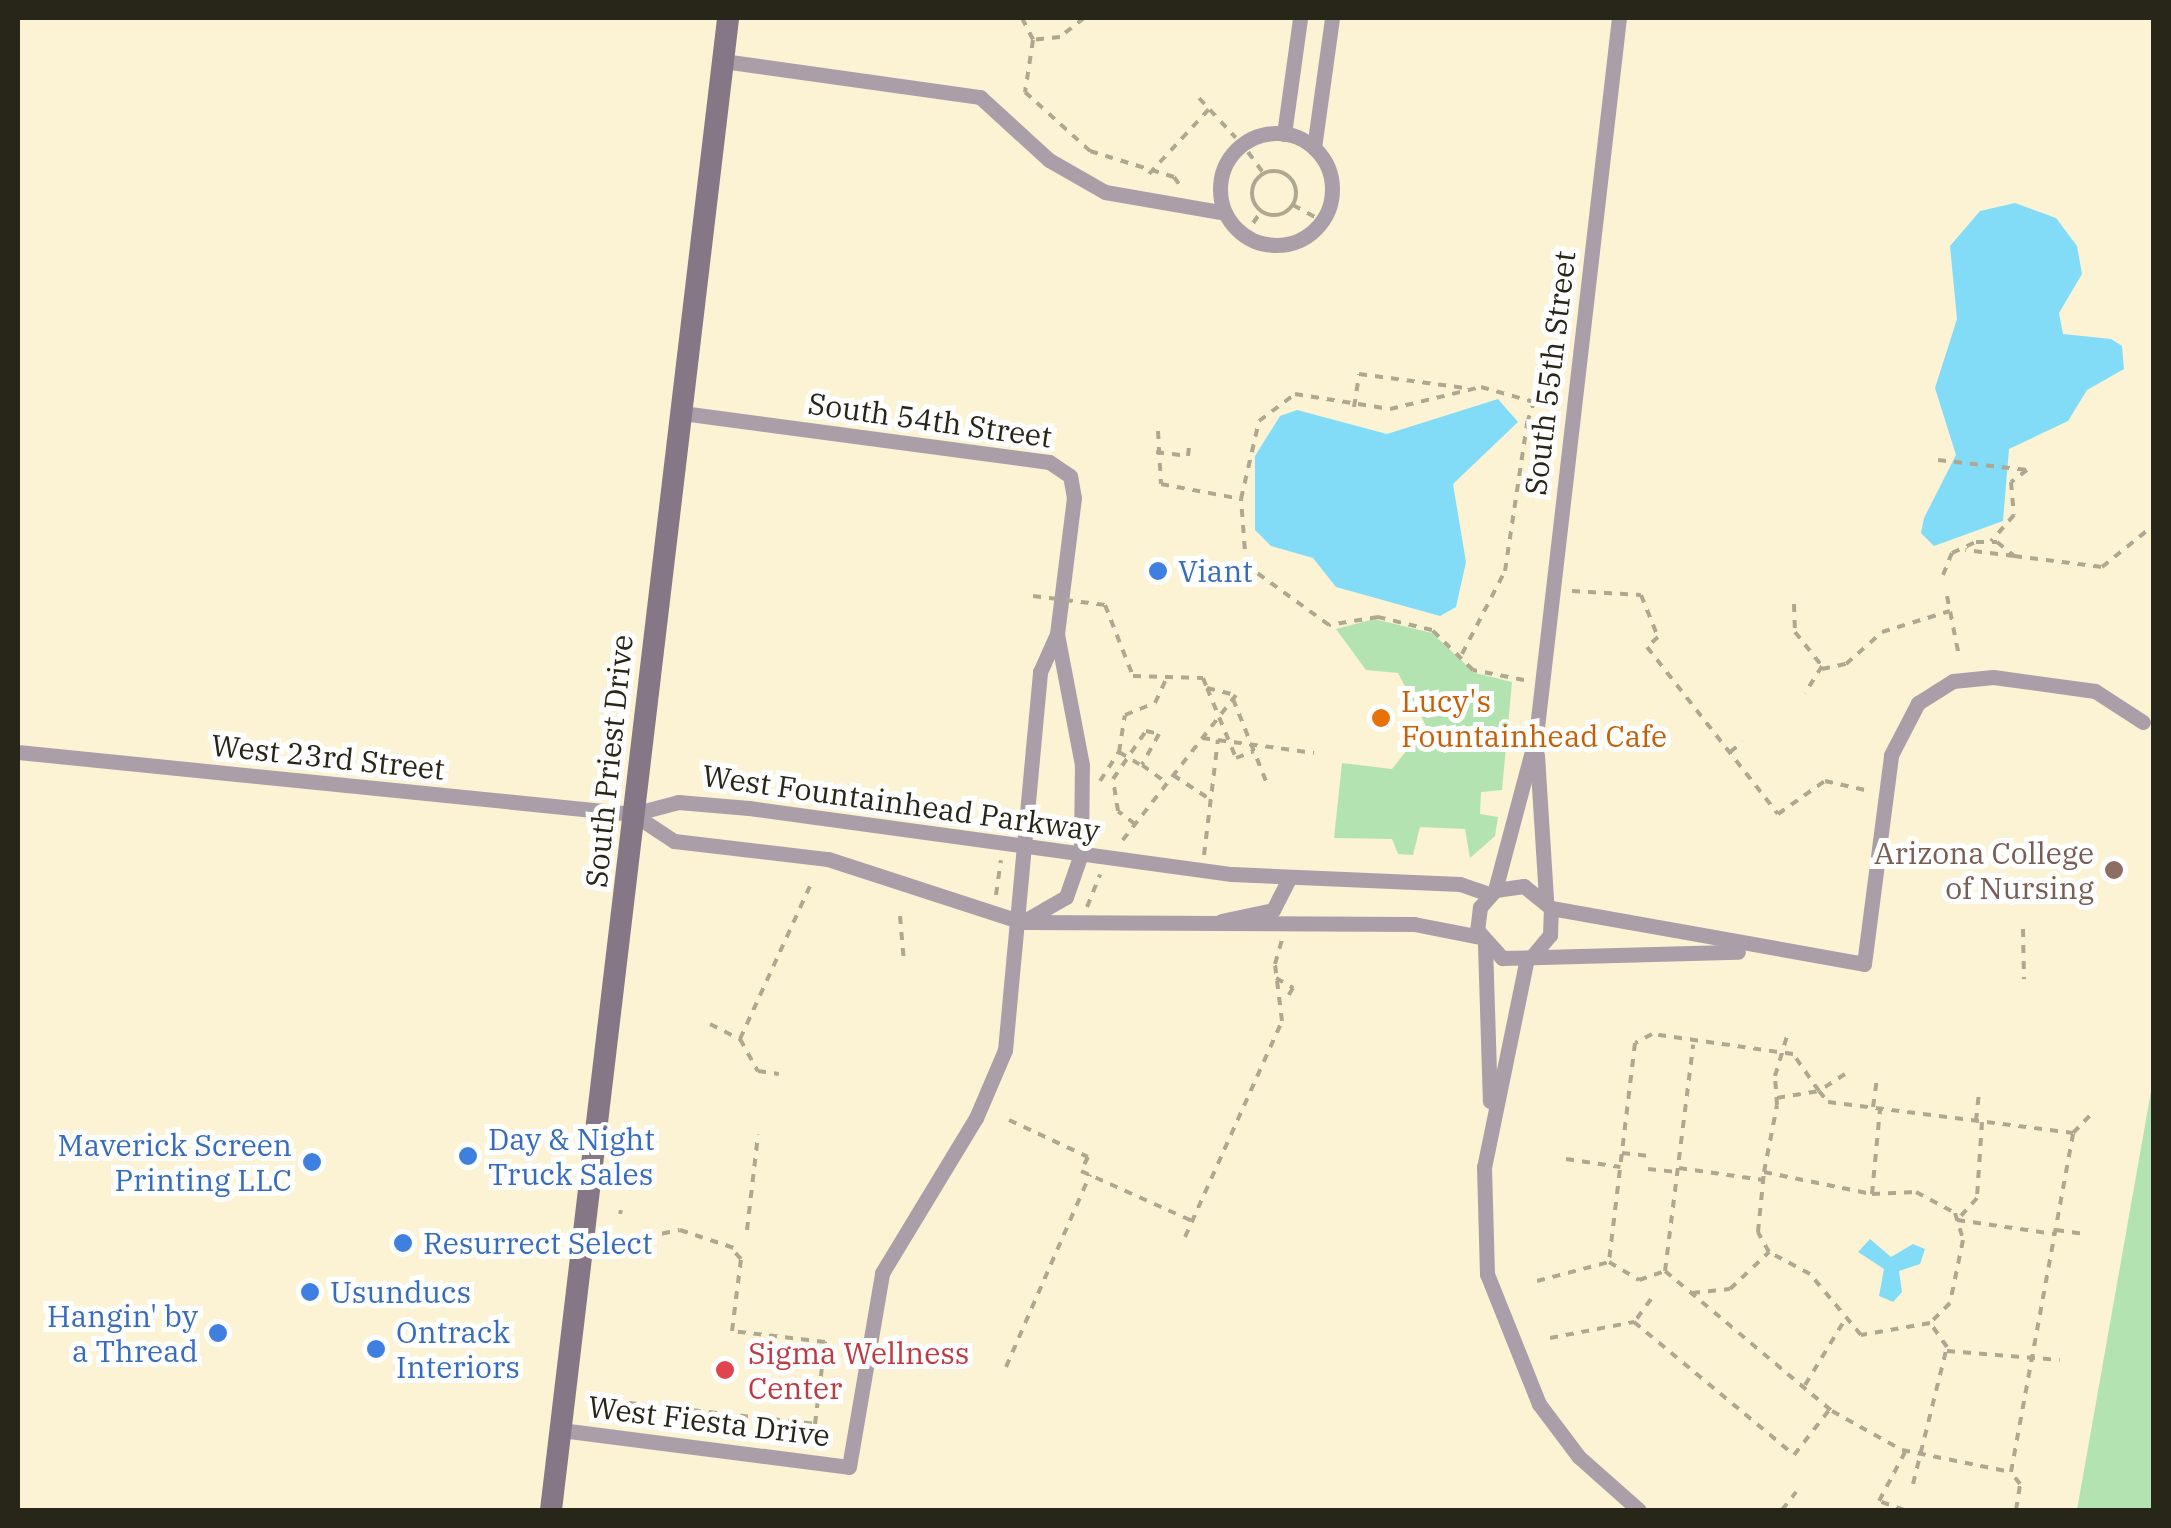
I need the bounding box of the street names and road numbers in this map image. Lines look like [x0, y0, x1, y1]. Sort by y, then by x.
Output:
street label: South 55th Street [1517, 249, 1583, 497]
street label: South 54th Street [806, 385, 1054, 455]
street label: South Priest Drive [578, 633, 640, 889]
street label: West 23rd Street [210, 727, 446, 787]
street label: West Fountainhead Parkway [700, 757, 1102, 849]
street label: West Fiesta Drive [586, 1388, 832, 1454]

